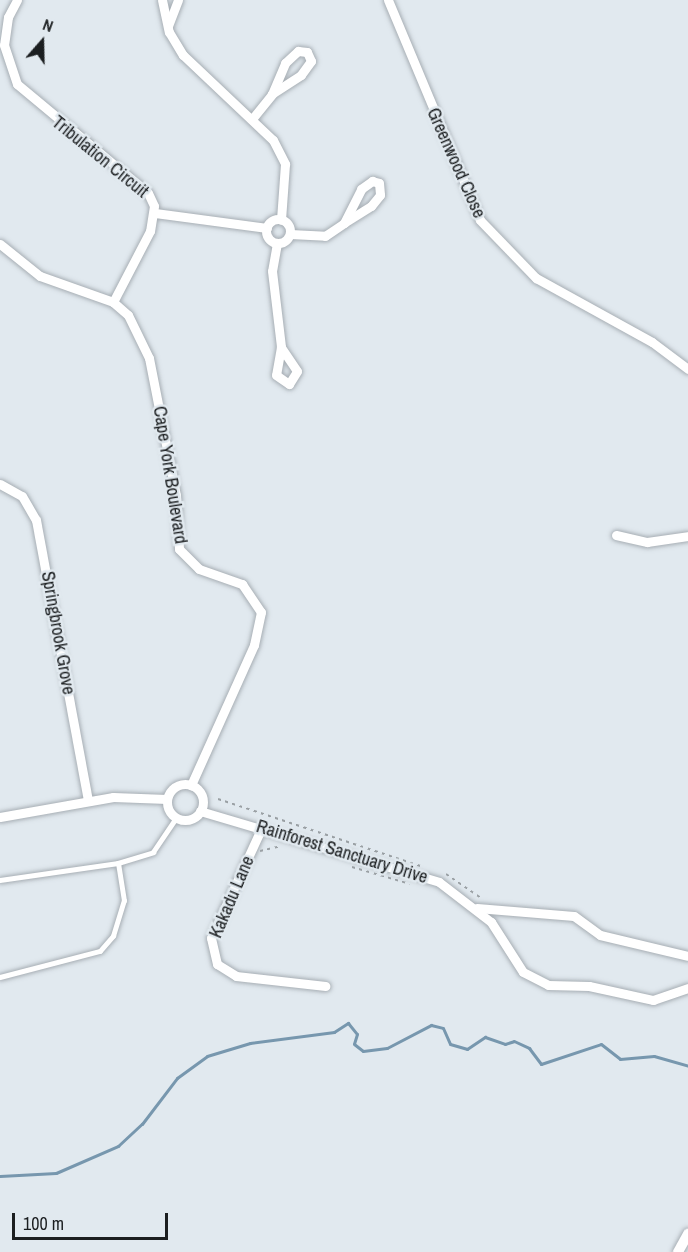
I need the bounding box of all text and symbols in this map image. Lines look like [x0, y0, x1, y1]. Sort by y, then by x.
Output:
north arrow [12, 12, 72, 72]
text: N [40, 13, 56, 37]
street label: Greenwood Close [422, 105, 490, 221]
street label: Tribulation Circuit [48, 112, 152, 202]
street label: Cape York Boulevard [148, 405, 192, 545]
street label: Springbrook Grove [37, 570, 79, 696]
street label: Rainforest Sanctuary Drive [254, 816, 430, 888]
street label: Kakadu Lane [205, 853, 259, 941]
scale bar [15, 1201, 171, 1239]
text: 100 m [23, 1211, 64, 1236]

